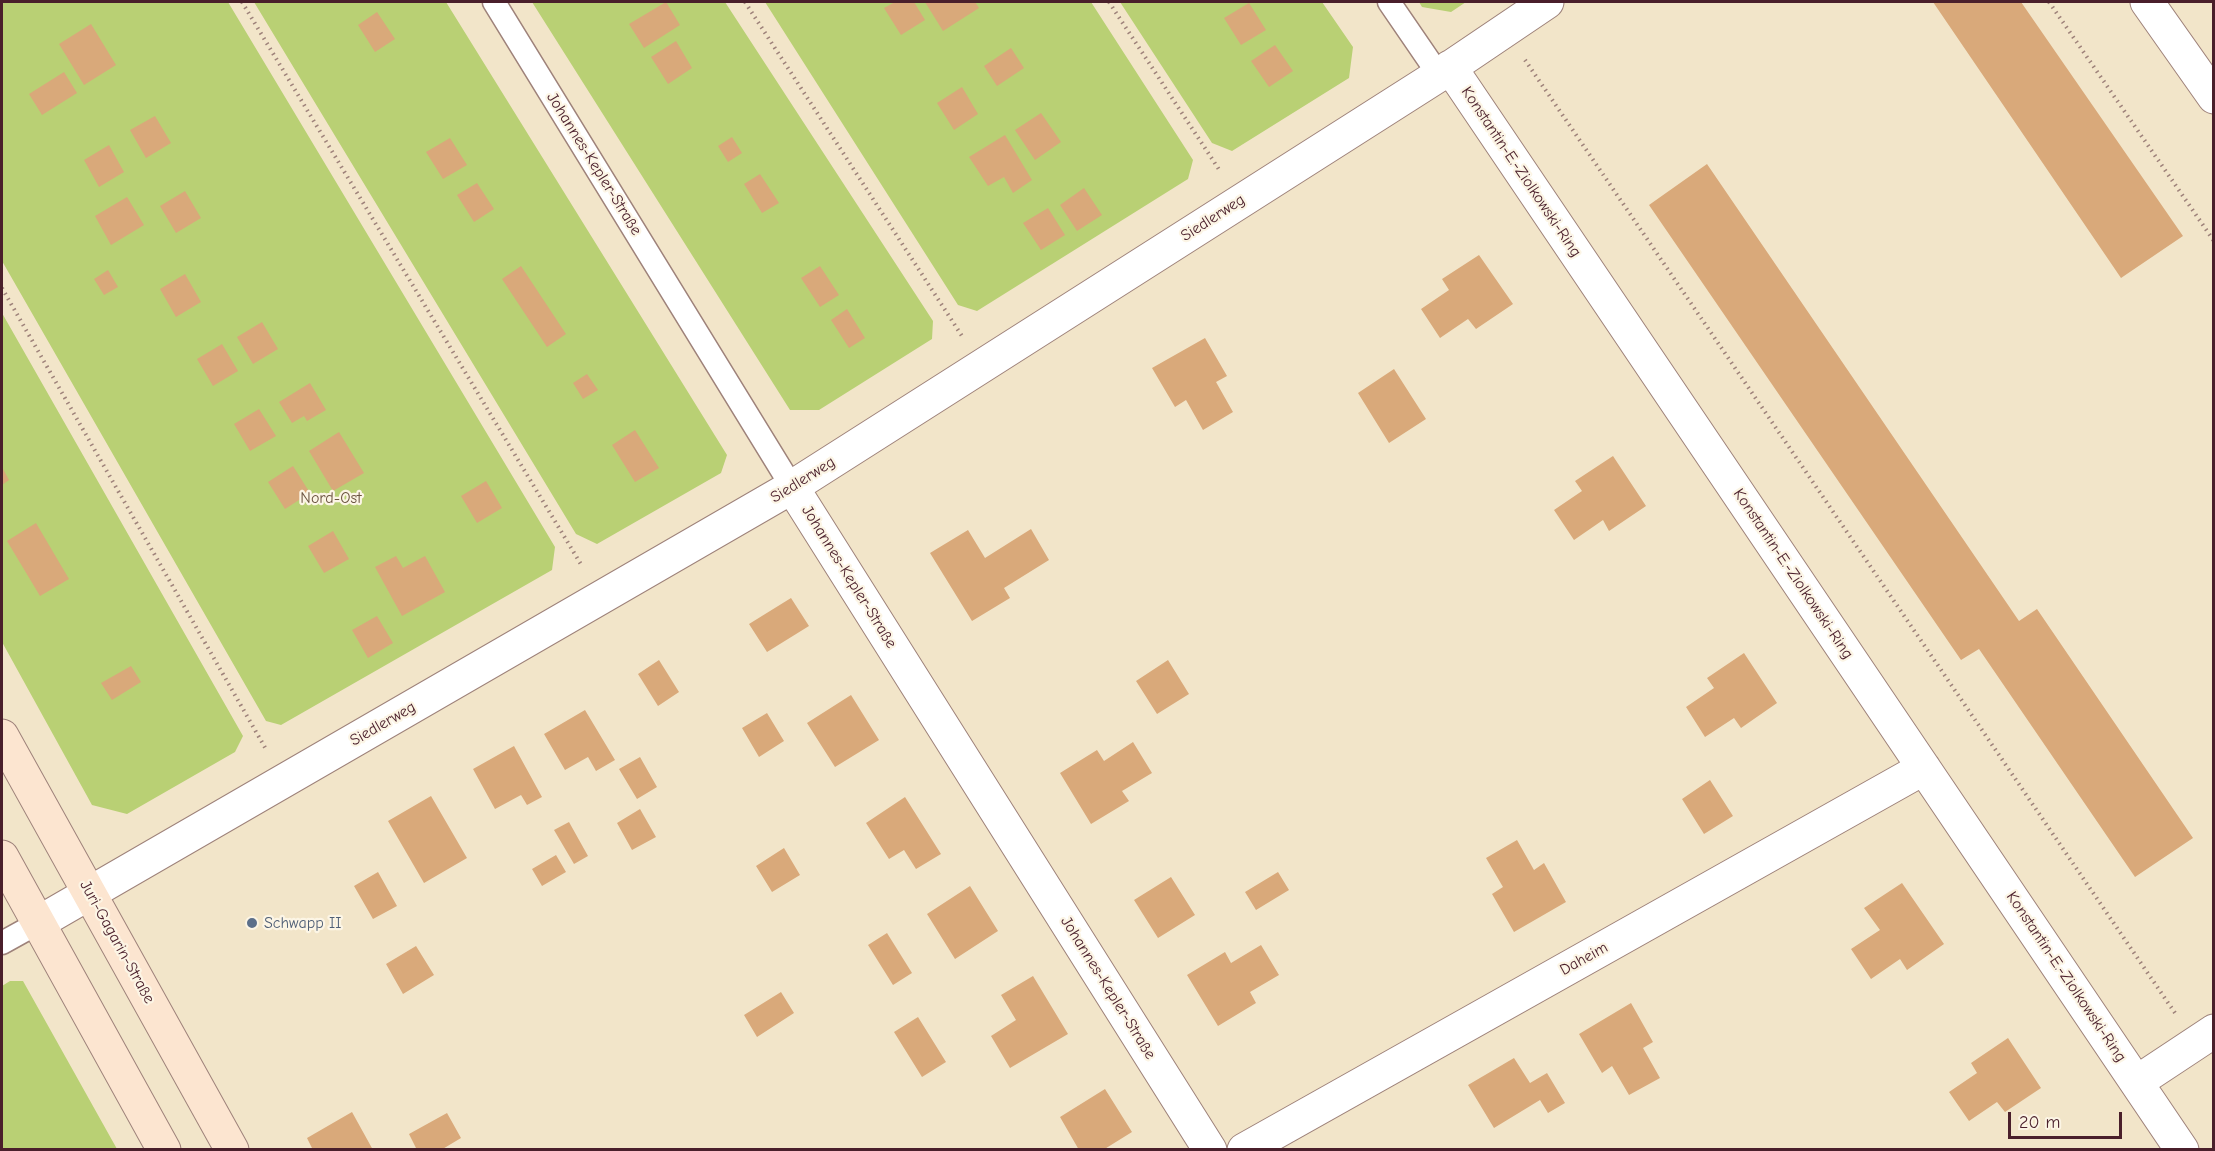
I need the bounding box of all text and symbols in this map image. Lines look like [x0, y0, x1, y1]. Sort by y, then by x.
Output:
street label: Konstantin-E.-Ziolkowski-Ring [1457, 83, 1585, 261]
street label: Johannes-Kepler-Straße [542, 89, 646, 239]
street label: Siedlerweg [1177, 190, 1249, 246]
street label: Siedlerweg [767, 453, 839, 507]
street label: Konstantin-E.-Ziolkowski-Ring [1729, 485, 1857, 663]
park label: Nord-Ost [300, 488, 362, 508]
street label: Johannes-Kepler-Straße [797, 502, 901, 652]
street label: Siedlerweg [347, 698, 419, 750]
street label: Juri-Gagarin-Straße [75, 877, 159, 1007]
street label: Konstantin-E.-Ziolkowski-Ring [2002, 888, 2130, 1066]
place label: Schwapp II [264, 913, 342, 933]
street label: Johannes-Kepler-Straße [1056, 913, 1160, 1063]
marker: Schwapp II [245, 916, 259, 930]
street label: Daheim [1557, 938, 1611, 980]
scale bar [2011, 1100, 2125, 1138]
text: 20 m [2019, 1112, 2060, 1133]

